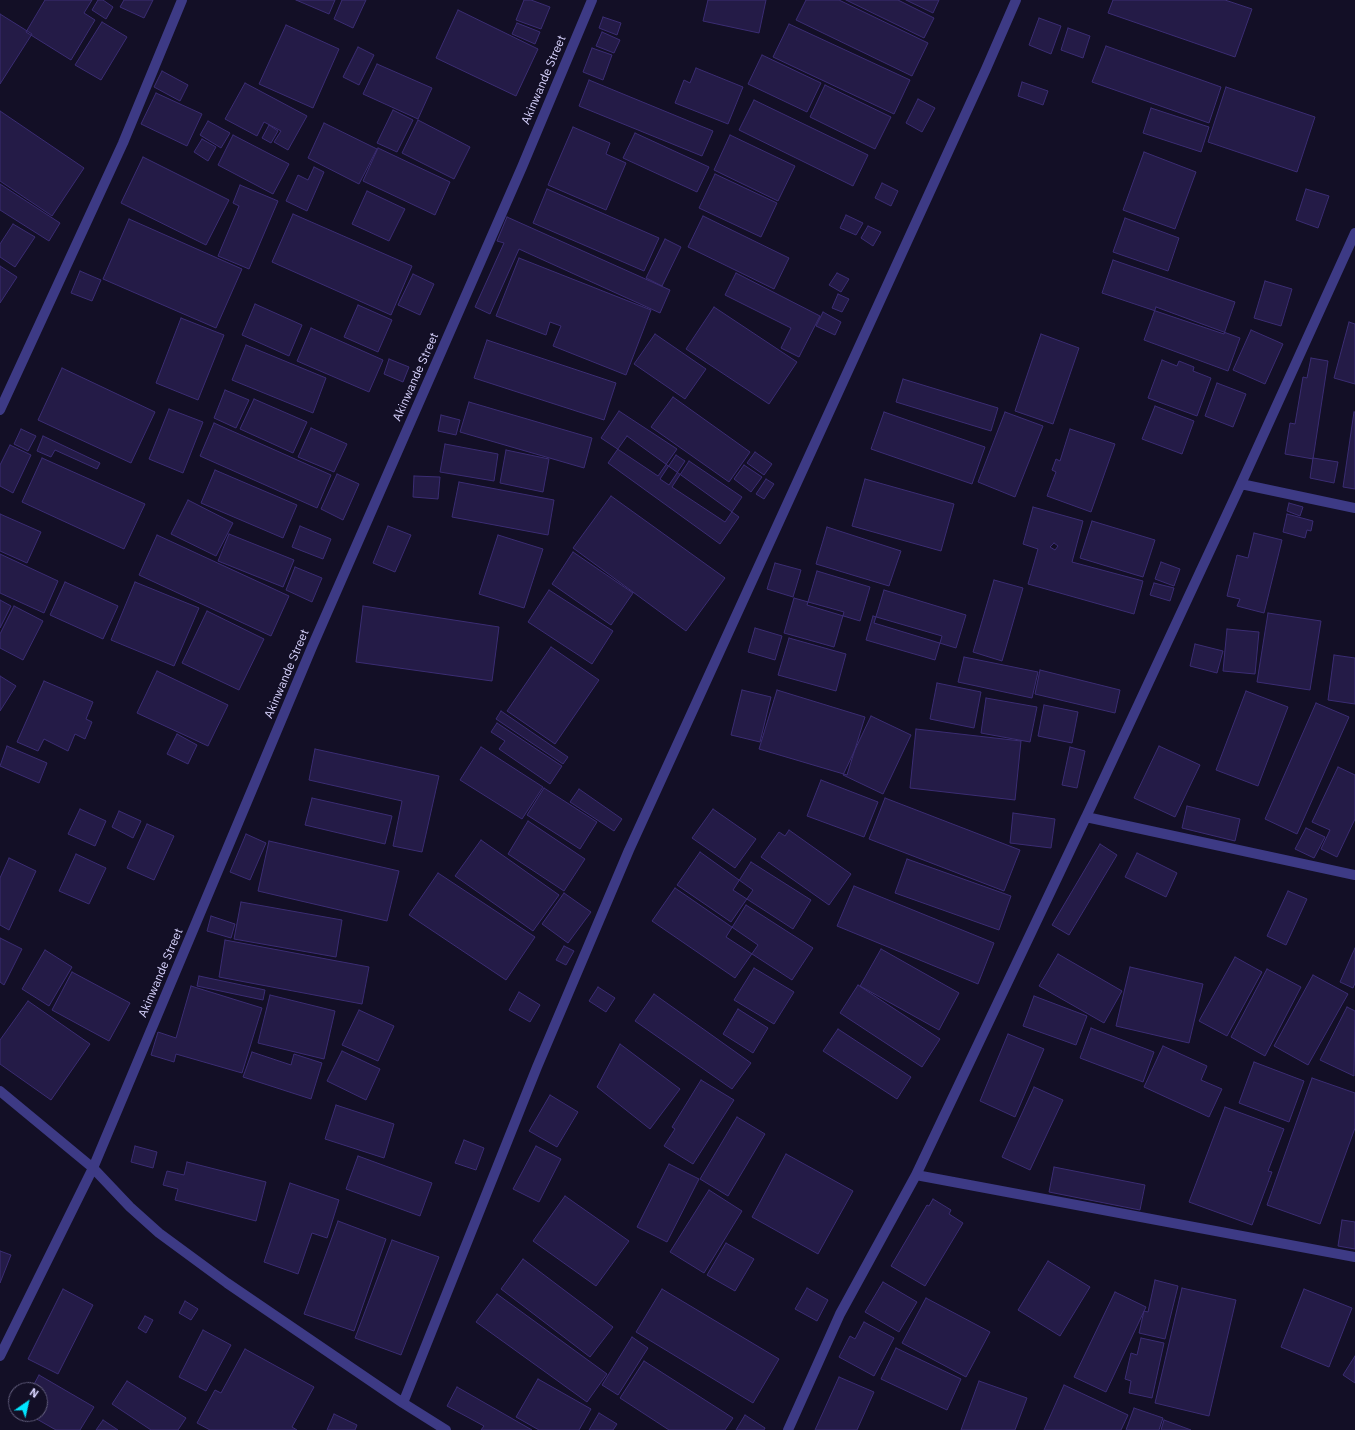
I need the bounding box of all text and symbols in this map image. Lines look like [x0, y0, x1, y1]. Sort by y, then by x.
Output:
street label: Akinwande Street [519, 33, 569, 127]
street label: Akinwande Street [390, 330, 442, 424]
street label: Akinwande Street [262, 627, 312, 721]
street label: Akinwande Street [136, 926, 186, 1020]
north arrow [8, 1382, 48, 1422]
text: N [27, 1385, 41, 1401]

